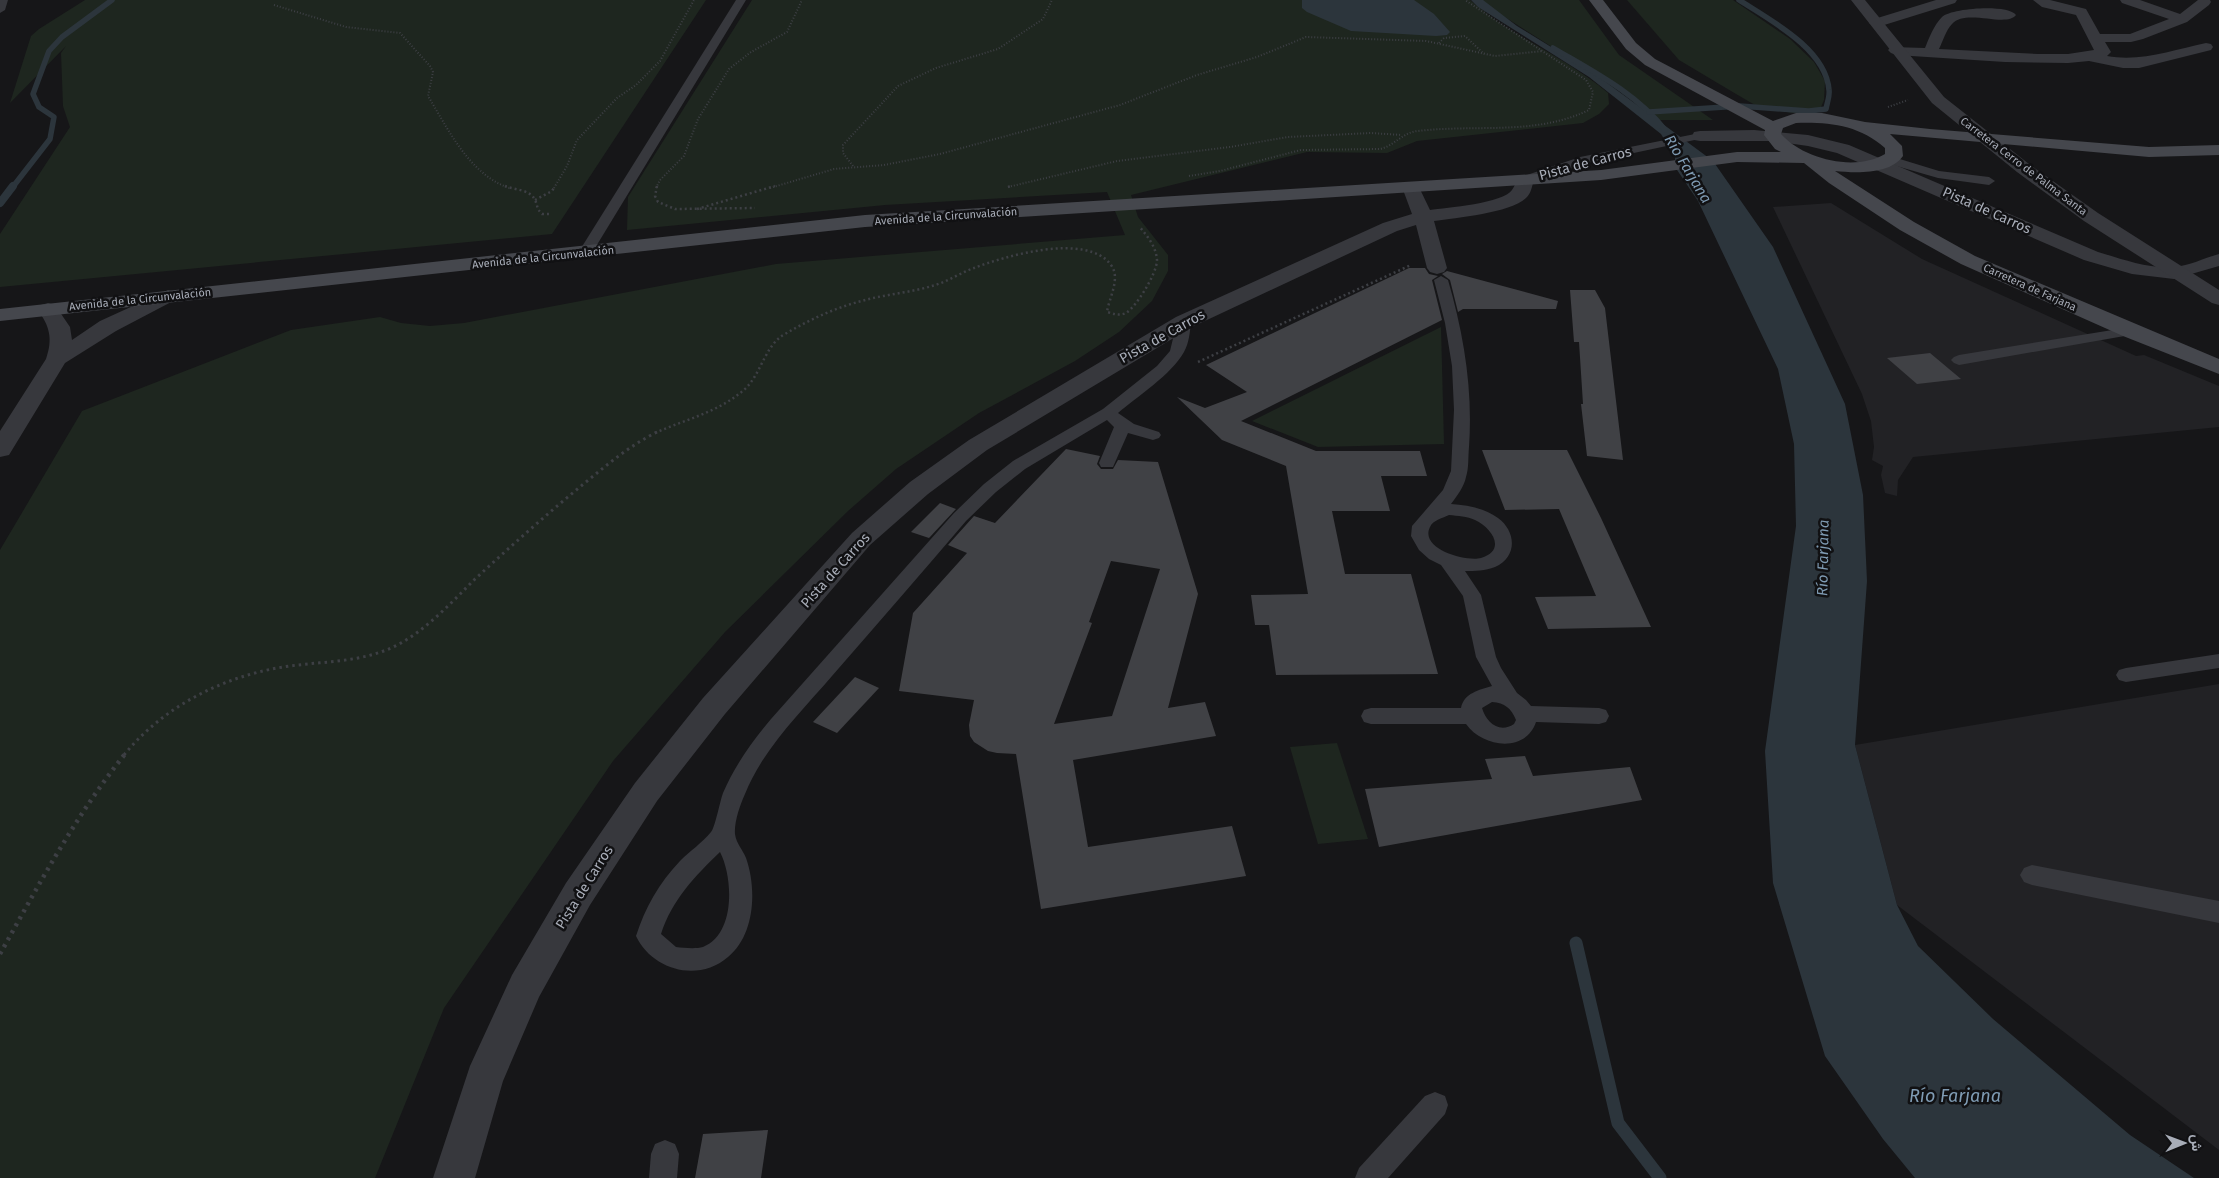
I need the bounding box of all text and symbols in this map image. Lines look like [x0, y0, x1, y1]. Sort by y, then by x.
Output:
street label: Carretera Cerro de Palma Santa [1958, 115, 2090, 218]
water label: Río Farjana [1661, 132, 1715, 206]
street label: Pista de Carros [1537, 143, 1634, 184]
street label: Pista de Carros [1940, 183, 2034, 238]
street label: Avenida de la Circunvalación [874, 205, 1018, 228]
street label: Avenida de la Circunvalación [471, 244, 615, 271]
street label: Carretera de Farjana [1981, 261, 2078, 314]
street label: Avenida de la Circunvalación [68, 286, 212, 313]
street label: Pista de Carros [1117, 306, 1208, 367]
water label: Río Farjana [1813, 520, 1833, 596]
street label: Pista de Carros [797, 529, 874, 611]
street label: Pista de Carros [552, 842, 617, 932]
water label: Río Farjana [1909, 1085, 2001, 1107]
north arrow [2159, 1118, 2209, 1168]
text: ش [2188, 1134, 2205, 1152]

